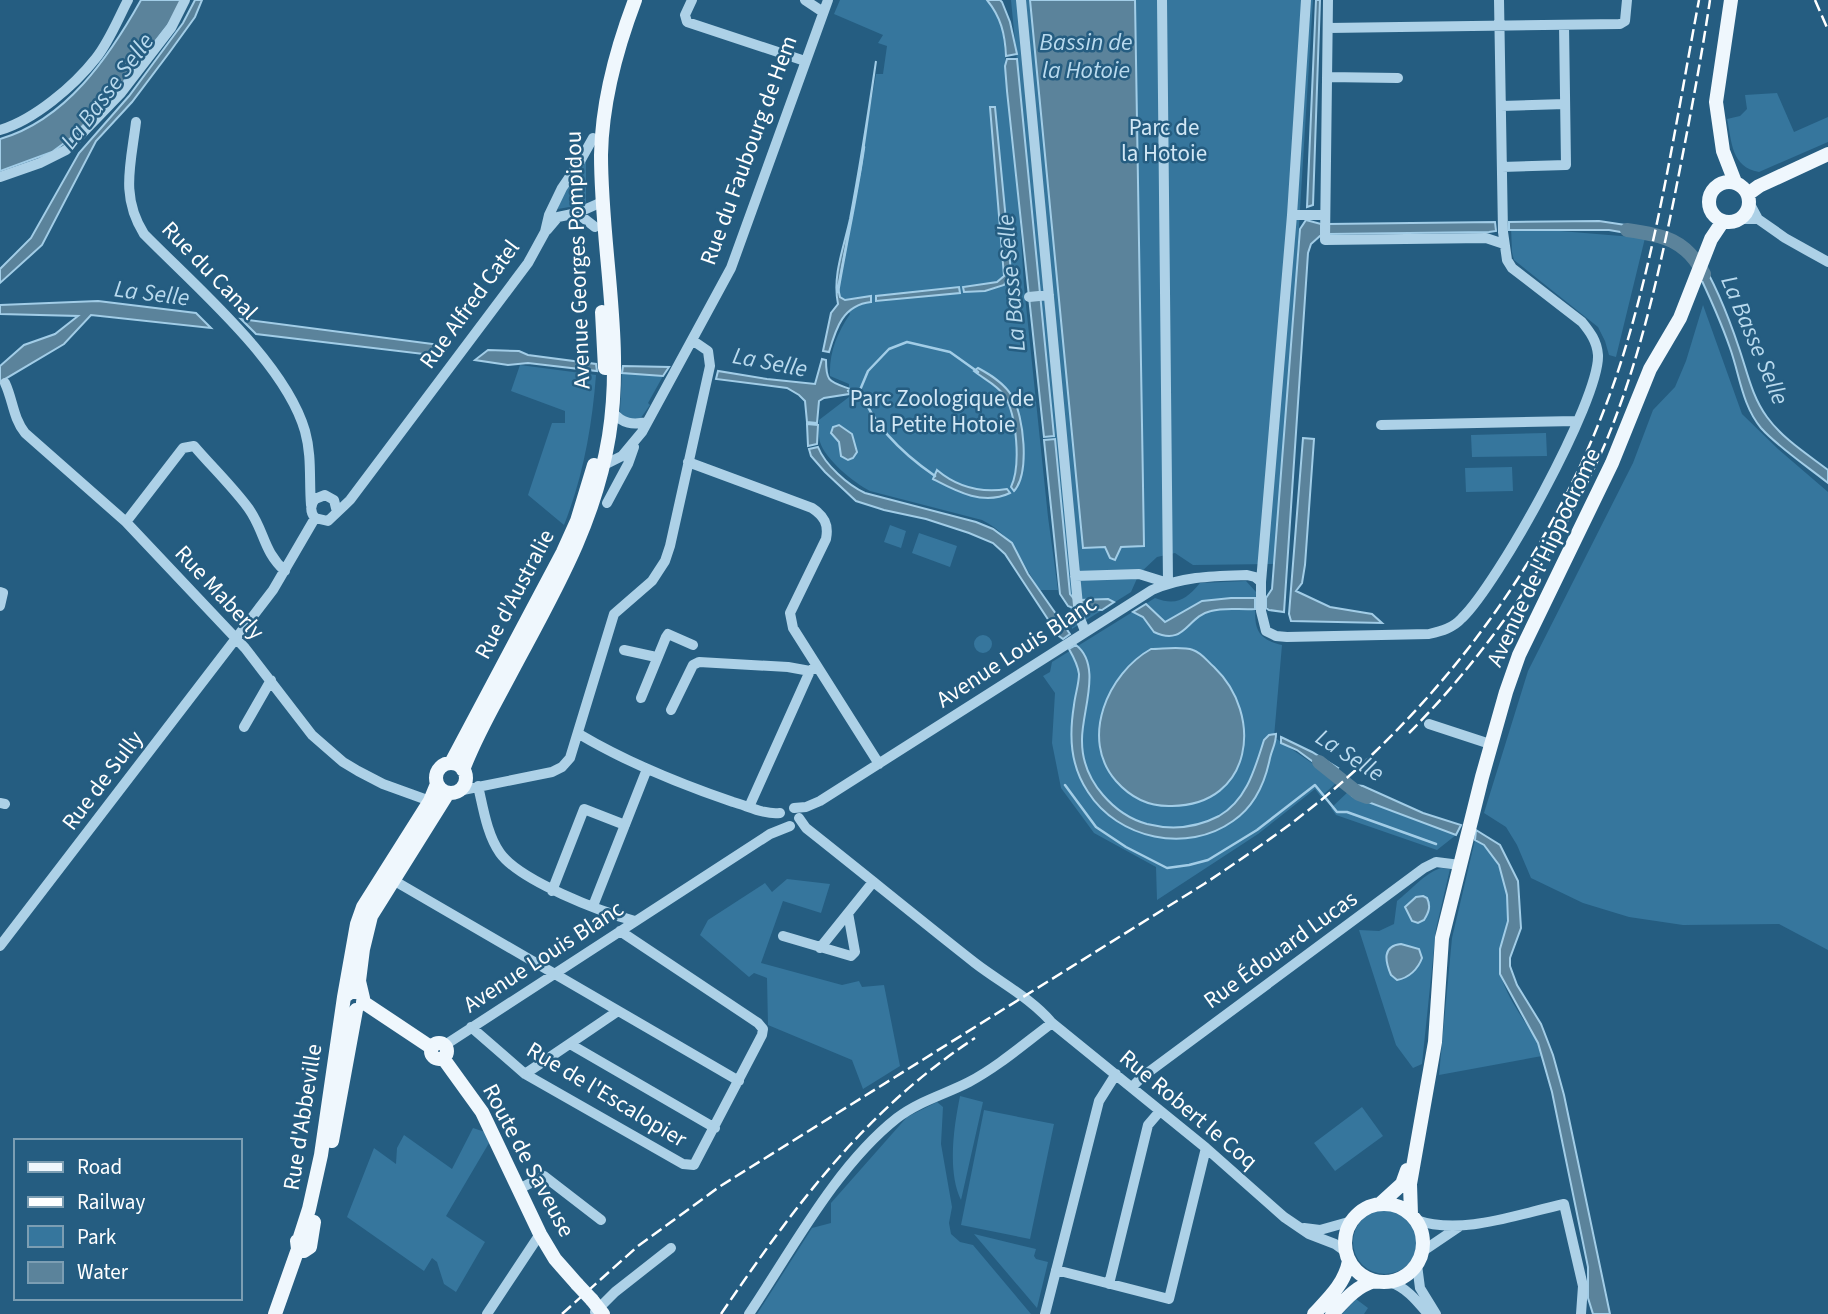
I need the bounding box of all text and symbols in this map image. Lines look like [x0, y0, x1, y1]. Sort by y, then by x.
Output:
water label: Bassin de la Hotoie [1039, 25, 1133, 88]
water label: La Basse Selle [52, 26, 163, 157]
street label: Rue du Faubourg de Hem [692, 31, 805, 270]
park label: Parc de la Hotoie [1121, 111, 1207, 170]
street label: Avenue Georges Pompidou [557, 130, 598, 390]
street label: Rue du Canal [154, 213, 265, 327]
water label: La Basse Selle [988, 213, 1035, 353]
street label: Rue Alfred Catel [411, 233, 528, 376]
water label: La Basse Selle [1712, 270, 1798, 410]
water label: La Selle [112, 272, 192, 315]
water label: La Selle [730, 338, 810, 387]
park label: Parc Zoologique de la Petite Hotoie [850, 382, 1034, 441]
street label: Avenue de l'Hippodrome [1478, 442, 1609, 672]
street label: Rue d'Australie [466, 524, 562, 665]
street label: Rue Maberly [167, 538, 272, 647]
street label: Avenue Louis Blanc [930, 587, 1103, 716]
water label: La Selle [1309, 720, 1391, 791]
street label: Rue de Sully [54, 723, 151, 837]
street label: Rue Édouard Lucas [1197, 882, 1364, 1017]
street label: Avenue Louis Blanc [457, 892, 630, 1021]
street label: Rue de l'Escalopier [520, 1033, 694, 1156]
street label: Rue d'Abbeville [275, 1041, 330, 1193]
street label: Rue Robert le Coq [1112, 1042, 1265, 1177]
street label: Route de Saveuse [474, 1078, 583, 1243]
legend [14, 1139, 242, 1300]
text: Road [77, 1152, 122, 1182]
text: Railway [77, 1187, 145, 1217]
text: Park [77, 1222, 117, 1252]
text: Water [77, 1257, 129, 1287]

